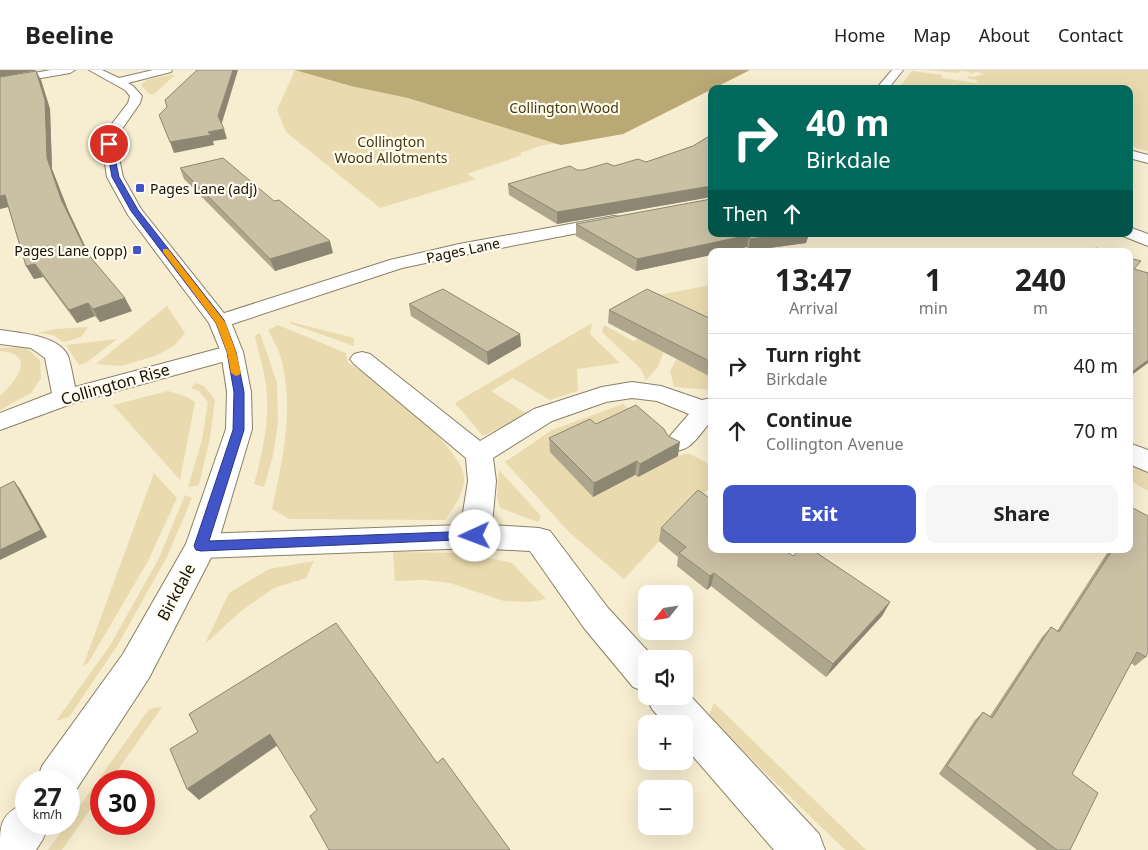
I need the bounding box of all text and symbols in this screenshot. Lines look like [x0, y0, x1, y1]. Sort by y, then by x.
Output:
text: Beeline [25, 18, 114, 51]
text: Home [834, 23, 885, 47]
text: Map [913, 23, 951, 47]
text: About [979, 23, 1030, 47]
text: Contact [1058, 23, 1123, 47]
park label: Collington Wood [509, 98, 619, 117]
text: 40 m [806, 99, 889, 146]
icon: right [723, 105, 788, 170]
pin [88, 123, 130, 165]
icon: arrive [95, 130, 123, 158]
park label: Collington Wood Allotments [334, 132, 448, 167]
text: Birkdale [806, 144, 891, 174]
place label: Pages Lane (adj) [150, 179, 257, 198]
marker: Pages Lane (adj) [134, 182, 146, 194]
icon: ahead [778, 200, 806, 228]
text: Then [723, 201, 768, 227]
street label: Pages Lane [424, 233, 502, 267]
place label: Pages Lane (opp) [14, 241, 127, 260]
marker: Pages Lane (opp) [131, 244, 143, 256]
text: 13:47 [775, 259, 852, 300]
text: 1 [925, 259, 942, 300]
text: 240 [1015, 259, 1066, 300]
text: Arrival [789, 297, 838, 319]
text: min [919, 297, 948, 319]
text: m [1033, 297, 1048, 319]
text: Turn right [766, 342, 861, 368]
icon: right [723, 352, 751, 380]
text: 40 m [1074, 353, 1118, 379]
street label: Collington Rise [58, 358, 172, 410]
text: Birkdale [766, 368, 828, 390]
text: Continue [766, 407, 852, 433]
icon: ahead [723, 417, 751, 445]
text: 70 m [1074, 418, 1118, 444]
text: Collington Avenue [766, 433, 904, 455]
button: Exit [723, 485, 916, 543]
button: Share [926, 485, 1118, 543]
position arrow [448, 509, 500, 561]
street label: Birkdale [152, 560, 200, 624]
north arrow [638, 585, 692, 640]
map controls [638, 585, 693, 835]
button: sound [638, 650, 693, 705]
button: + [638, 715, 693, 770]
speed limit sign: 30 [90, 770, 155, 835]
text: 27 [33, 779, 62, 813]
button: − [638, 780, 693, 835]
text: km/h [33, 806, 62, 823]

